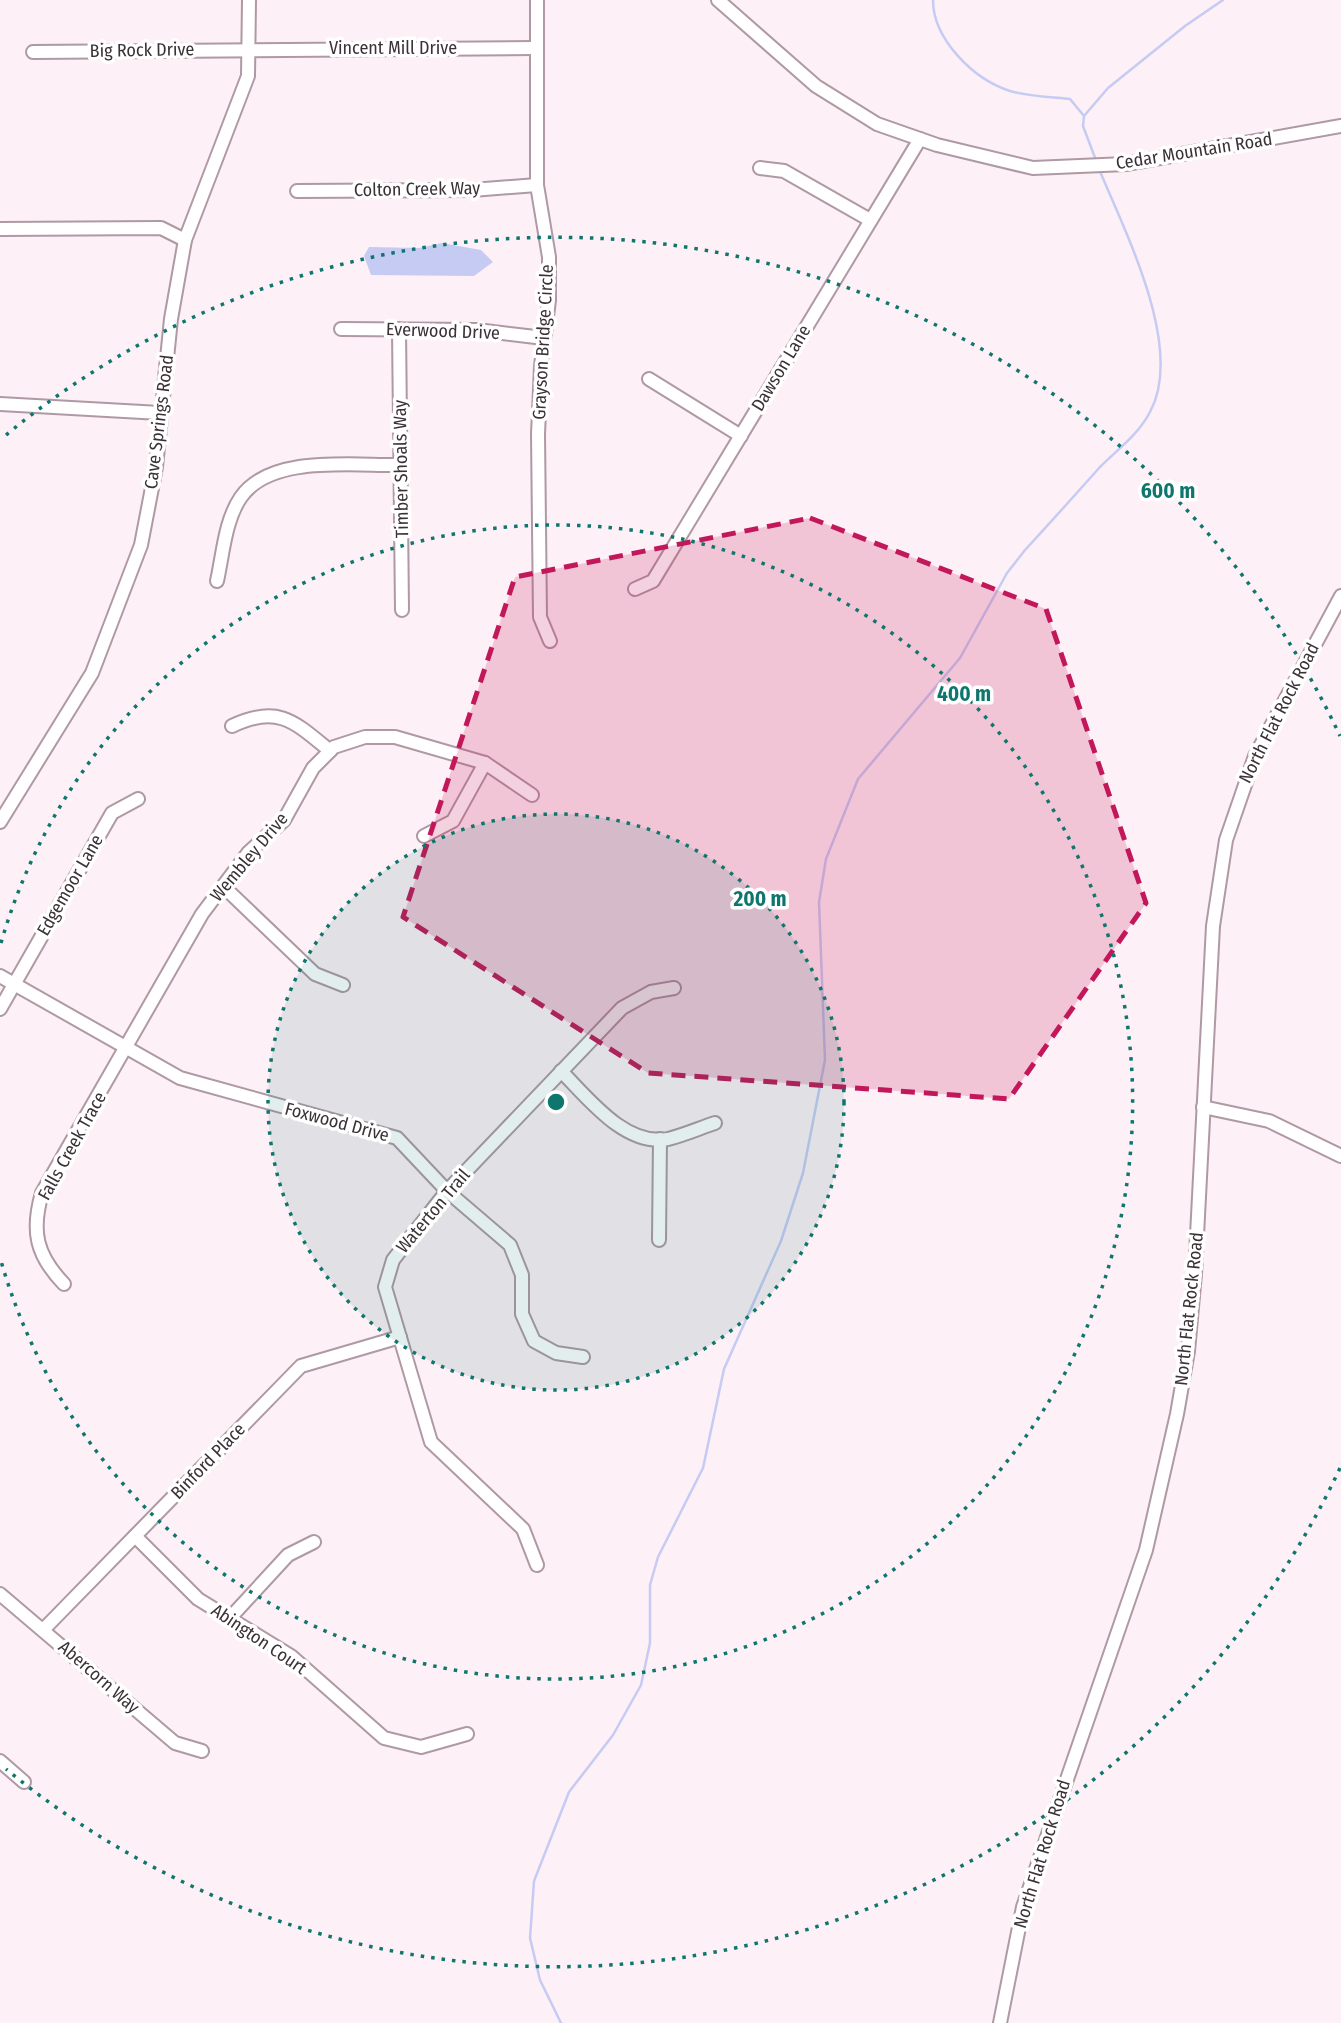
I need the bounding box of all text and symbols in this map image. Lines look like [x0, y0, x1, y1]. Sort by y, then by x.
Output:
street label: Vincent Mill Drive [329, 37, 457, 59]
street label: Big Rock Drive [90, 38, 195, 62]
street label: Cedar Mountain Road [1114, 128, 1274, 174]
street label: Colton Creek Way [354, 177, 480, 201]
street label: Grayson Bridge Circle [528, 264, 558, 420]
street label: Everwood Drive [386, 318, 500, 344]
street label: Dawson Lane [747, 321, 815, 415]
street label: Cave Springs Road [140, 354, 178, 490]
street label: Timber Shoals Way [389, 400, 413, 538]
text: 600 m [1141, 478, 1195, 504]
street label: North Flat Rock Road [1234, 639, 1324, 787]
text: 400 m [937, 681, 991, 707]
street label: Wembley Drive [205, 808, 293, 906]
street label: Edgemoor Lane [32, 830, 108, 939]
text: 200 m [732, 886, 787, 912]
street label: Falls Creek Trace [33, 1088, 111, 1204]
centre of rings [544, 1090, 568, 1114]
street label: Foxwood Drive [282, 1098, 392, 1147]
street label: Waterton Trail [391, 1164, 475, 1258]
street label: North Flat Rock Road [1170, 1231, 1208, 1387]
street label: Binford Place [166, 1418, 250, 1504]
street label: Abington Court [207, 1599, 311, 1679]
street label: Abercorn Way [54, 1636, 144, 1718]
street label: North Flat Rock Road [1009, 1777, 1075, 1931]

